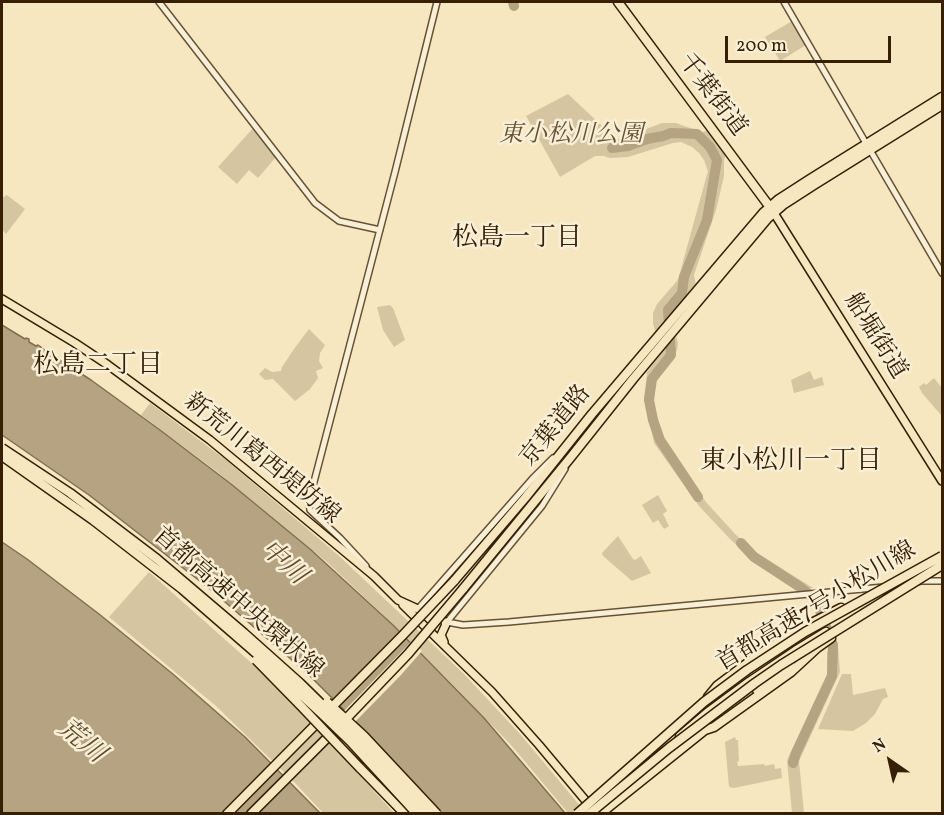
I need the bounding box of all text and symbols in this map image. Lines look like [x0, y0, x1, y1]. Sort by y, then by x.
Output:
scale bar [728, 24, 894, 62]
text: 200 m [736, 34, 787, 59]
street label: 千葉街道 [671, 49, 751, 143]
park label: 東小松川公園 [499, 123, 643, 151]
district label: 松島一丁目 [452, 224, 582, 256]
street label: 船堀街道 [836, 289, 912, 385]
district label: 松島二丁目 [33, 351, 163, 383]
street label: 京葉道路 [516, 381, 598, 473]
street label: 新荒川葛西堤防線 [177, 388, 345, 532]
district label: 東小松川一丁目 [700, 447, 882, 479]
street label: 首都高速中央環状線 [146, 522, 328, 686]
water label: 中川 [252, 535, 312, 593]
street label: 首都高速7号小松川線 [712, 537, 922, 679]
water label: 荒川 [50, 715, 110, 771]
north arrow [860, 731, 920, 791]
text: N [869, 734, 891, 758]

